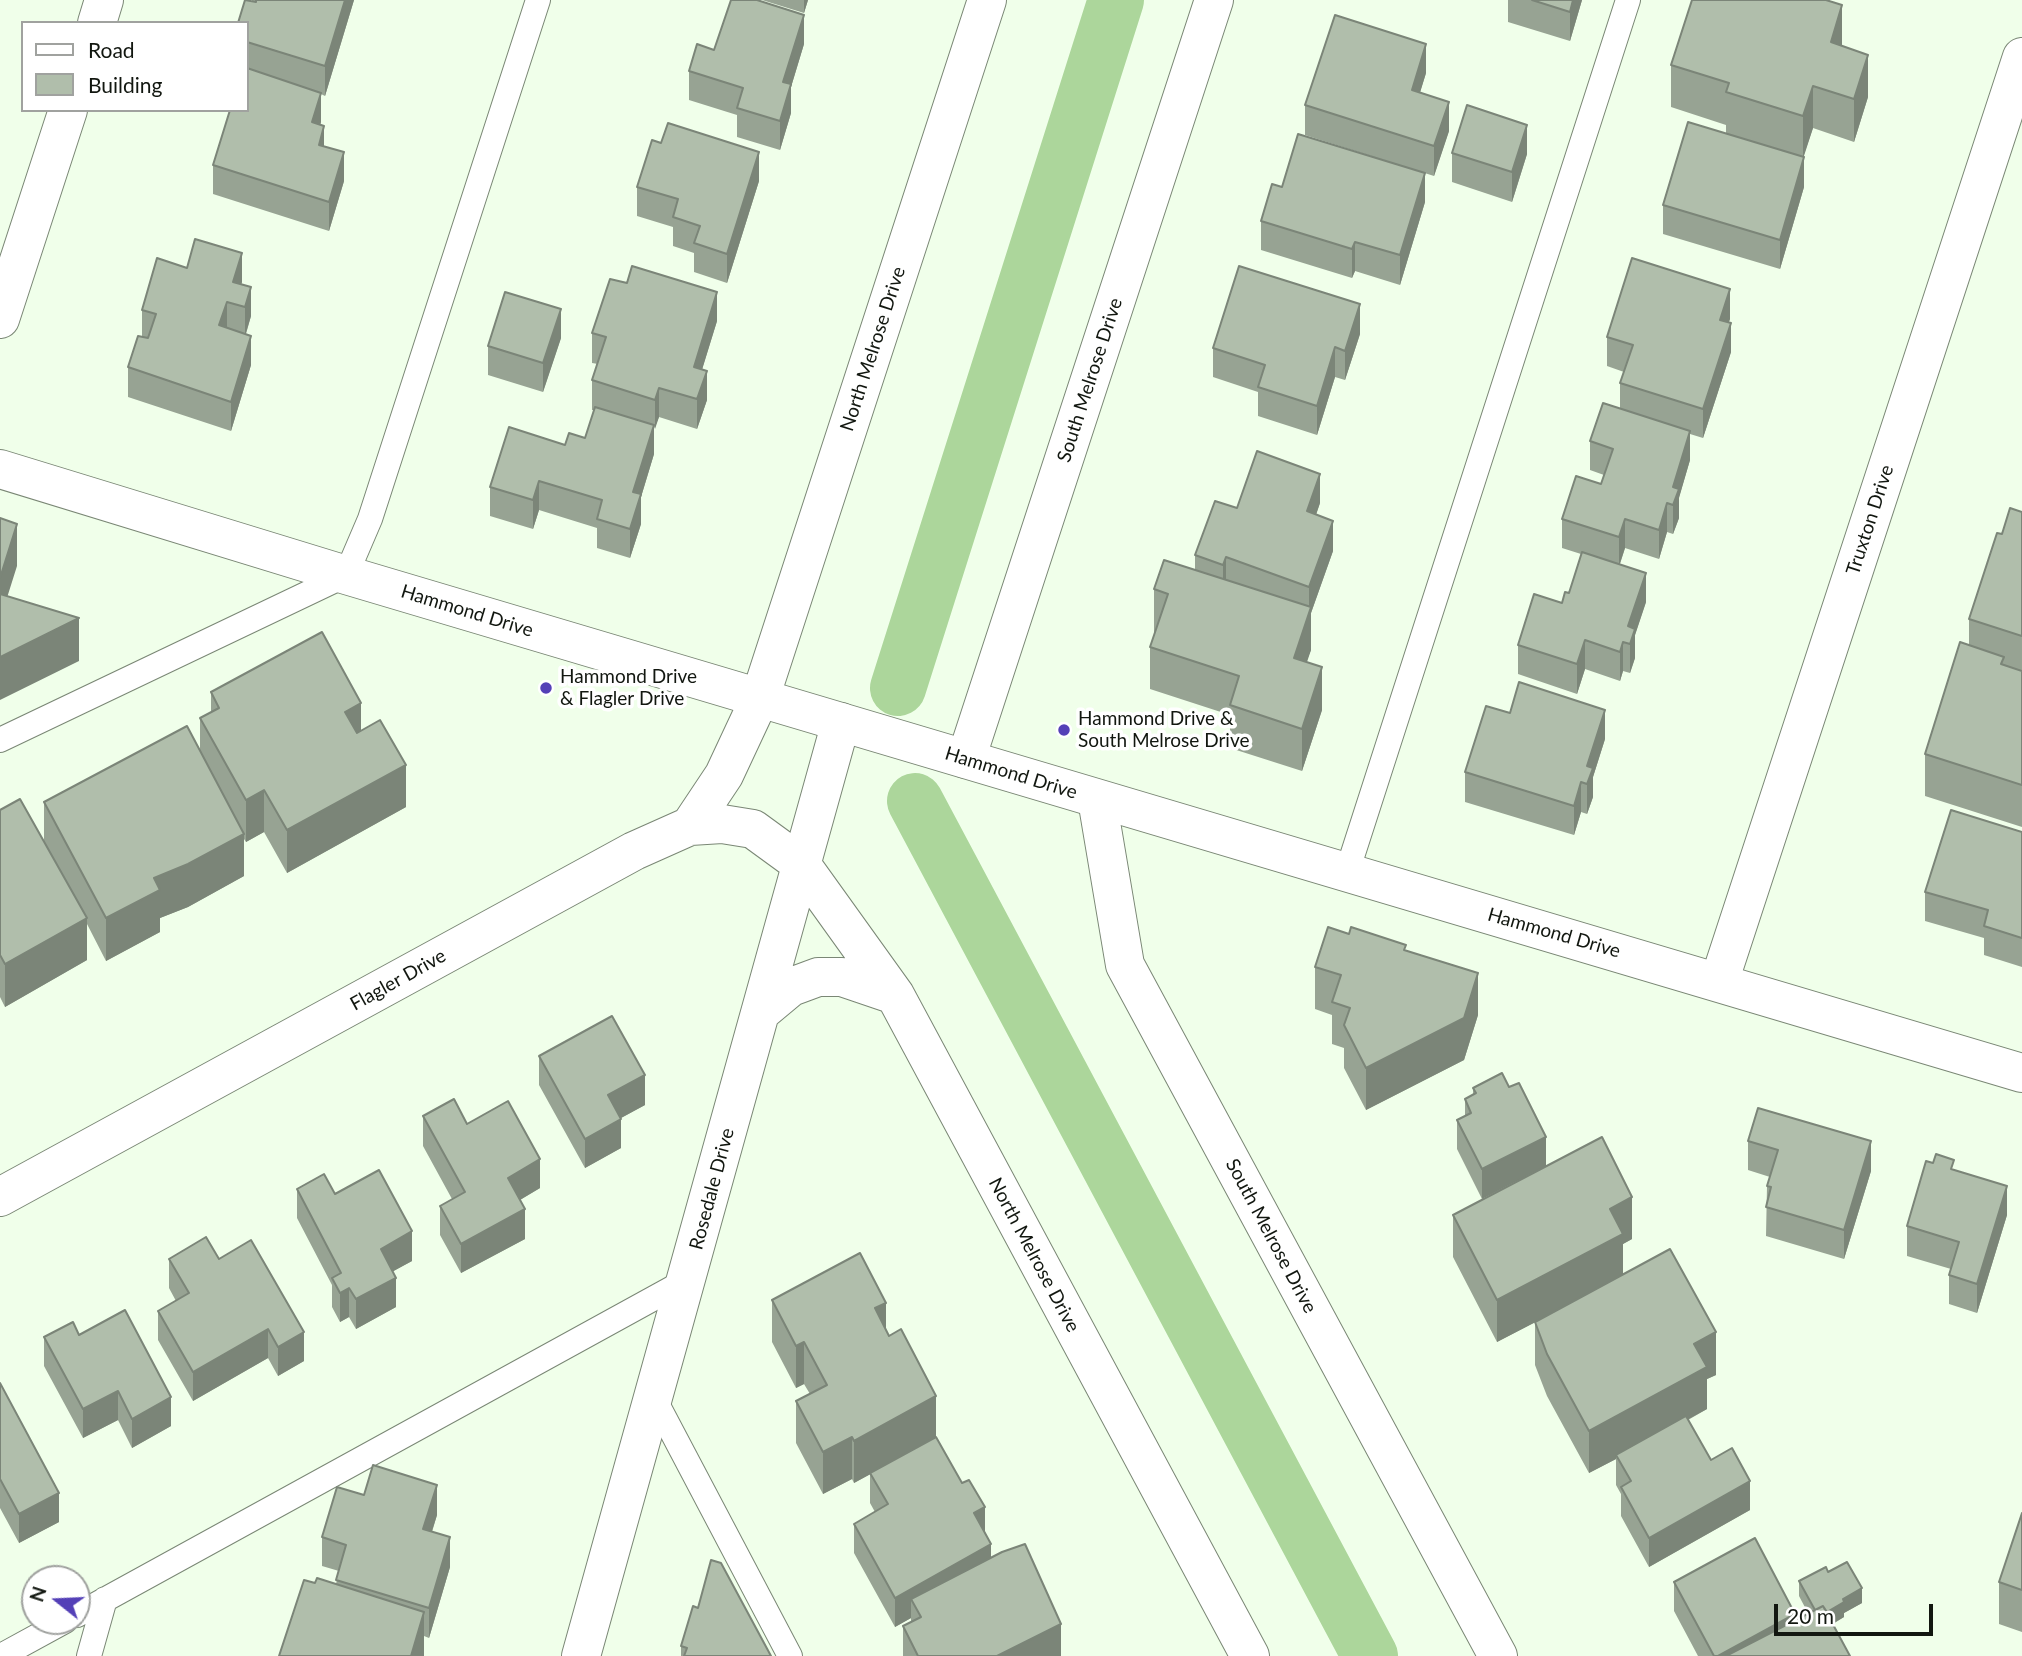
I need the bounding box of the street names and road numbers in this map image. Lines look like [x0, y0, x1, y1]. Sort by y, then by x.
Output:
street label: North Melrose Drive [836, 264, 910, 434]
street label: South Melrose Drive [1053, 295, 1127, 465]
street label: Truxton Drive [1841, 462, 1899, 578]
street label: Hammond Drive [398, 580, 536, 642]
street label: Hammond Drive [942, 742, 1080, 804]
street label: Hammond Drive [1485, 903, 1623, 963]
street label: Flagler Drive [346, 944, 450, 1016]
street label: Rosedale Drive [685, 1126, 739, 1252]
street label: South Melrose Drive [1221, 1155, 1321, 1317]
street label: North Melrose Drive [984, 1174, 1084, 1336]

